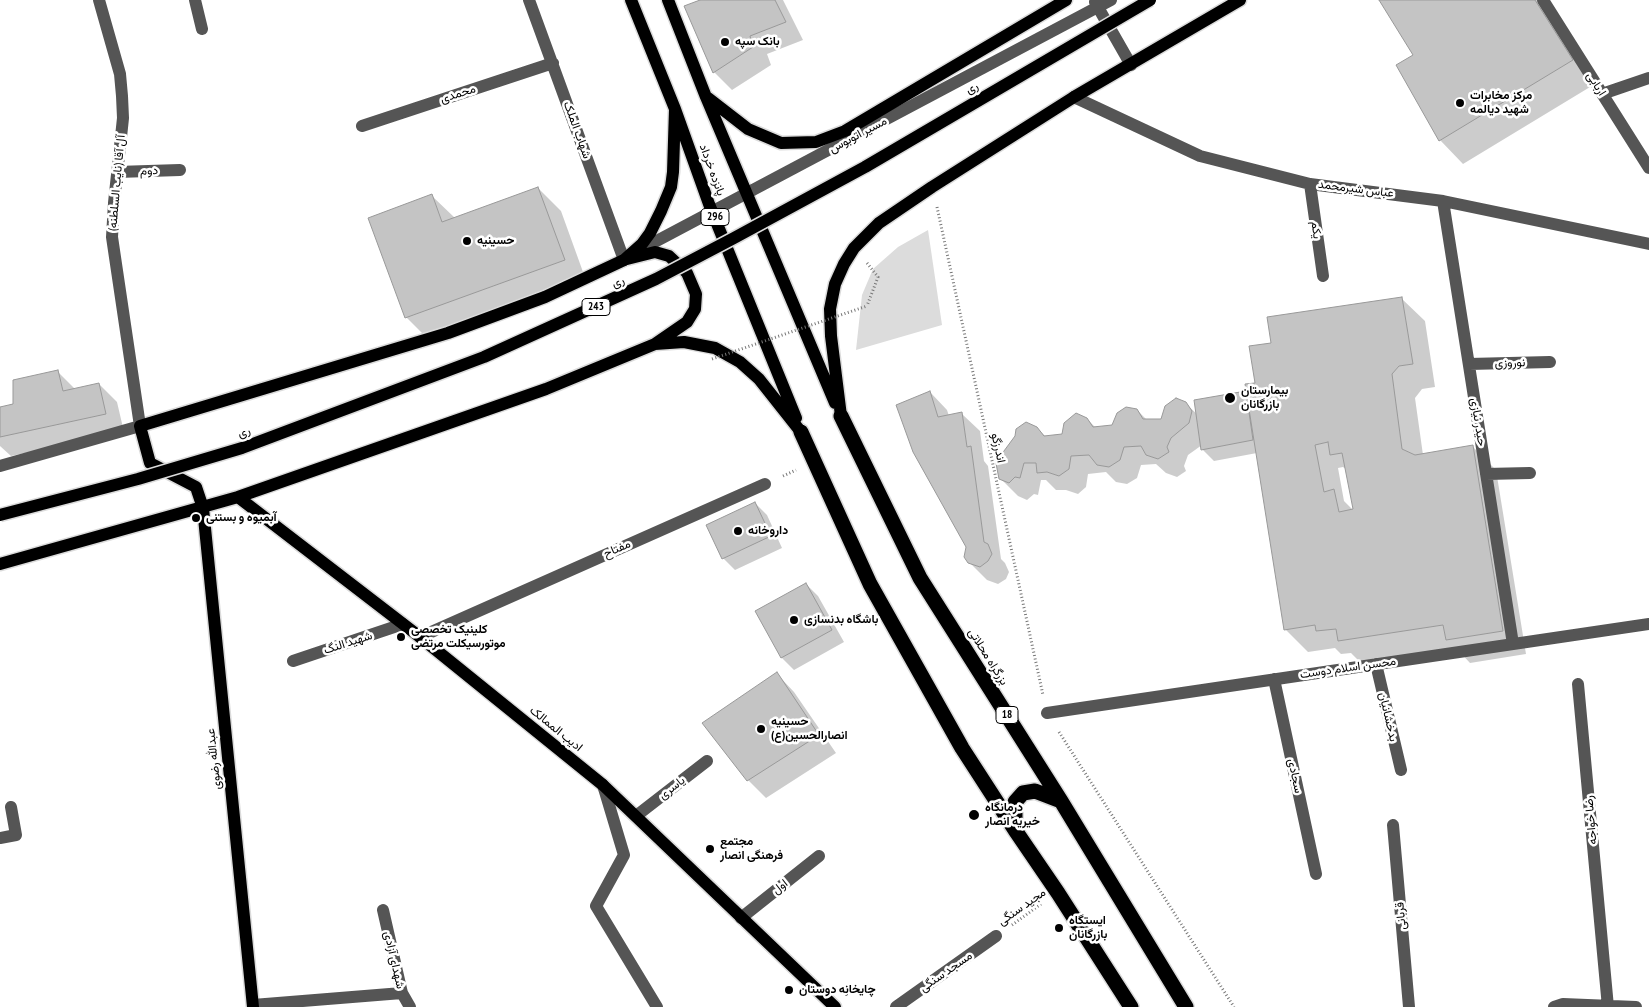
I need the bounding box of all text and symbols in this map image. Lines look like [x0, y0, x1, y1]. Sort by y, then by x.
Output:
place label: بانک سپه [735, 35, 780, 49]
marker: بانک سپه [719, 36, 731, 48]
street label: اربابی [1583, 69, 1609, 99]
street label: ری [963, 79, 981, 97]
street label: محمدی [439, 82, 477, 106]
place label: مرکز مخابرات شهید دیالمه [1470, 89, 1532, 117]
marker: مرکز مخابرات شهید دیالمه [1454, 97, 1466, 109]
street label: شهاب الملک [560, 99, 594, 161]
street label: مسیر اتوبوس [827, 114, 889, 156]
street label: آل آقا (نایب السلطنه) [106, 134, 128, 232]
street label: پانزده خرداد [696, 142, 728, 198]
street label: دوم [140, 163, 158, 179]
street label: عباس شیرمحمد [1317, 177, 1395, 201]
road number: 296 [701, 208, 729, 226]
street label: یکم [1308, 220, 1324, 240]
place label: حسینیه [477, 234, 514, 248]
marker: حسینیه [461, 235, 473, 247]
street label: ری [609, 273, 627, 291]
road number: 243 [582, 298, 610, 316]
street label: نوروزی [1495, 356, 1525, 370]
place label: بیمارستان بازرگانان [1241, 384, 1288, 412]
marker: بیمارستان بازرگانان [1223, 391, 1237, 405]
street label: حیدر نیازی [1467, 397, 1489, 447]
street label: ری [236, 423, 252, 441]
street label: اندرزگو [988, 432, 1008, 464]
place label: آبمیوه و بستنی [206, 511, 277, 525]
marker: آبمیوه و بستنی [190, 512, 202, 524]
place label: داروخانه [748, 524, 788, 538]
marker: داروخانه [732, 525, 744, 537]
street label: مفتاح [601, 537, 633, 561]
place label: باشگاه بدنسازی [804, 613, 878, 627]
marker: باشگاه بدنسازی [788, 614, 800, 626]
place label: کلینیک تخصصی موتورسیکلت مرتضی [411, 623, 506, 651]
street label: بزرگراه محلاتی [965, 626, 1011, 688]
street label: شهید النگ [322, 628, 374, 658]
marker: کلینیک تخصصی موتورسیکلت مرتضی [395, 631, 407, 643]
street label: محسن اسلام دوست [1299, 654, 1397, 682]
street label: بدخشانیان [1375, 691, 1401, 743]
street label: ادیب الممالک [527, 703, 585, 755]
road number: 18 [996, 706, 1018, 724]
place label: حسینیه انصارالحسین(ع) [771, 715, 848, 743]
marker: حسینیه انصارالحسین(ع) [755, 723, 767, 735]
street label: عبدالله رضوی [204, 728, 224, 790]
street label: سجادی [1284, 757, 1306, 795]
street label: یاسری [656, 773, 688, 803]
street label: رضا خواجه [1582, 795, 1600, 845]
place label: درمانگاه خیریه انصار [985, 801, 1040, 829]
marker: درمانگاه خیریه انصار [967, 808, 981, 822]
place label: مجتمع فرهنگی انصار [720, 835, 783, 863]
marker: مجتمع فرهنگی انصار [704, 843, 716, 855]
street label: اول [769, 876, 791, 898]
street label: مجید سنگی [995, 885, 1049, 929]
street label: قربانی [1393, 902, 1409, 930]
place label: ایستگاه بازرگانان [1069, 914, 1107, 942]
marker: ایستگاه بازرگانان [1053, 922, 1065, 934]
street label: شهدای آزادی [380, 930, 408, 990]
street label: مسجد سنگی [917, 949, 975, 995]
place label: چایخانِه دوستان [799, 983, 876, 997]
marker: چایخانِه دوستان [783, 984, 795, 996]

